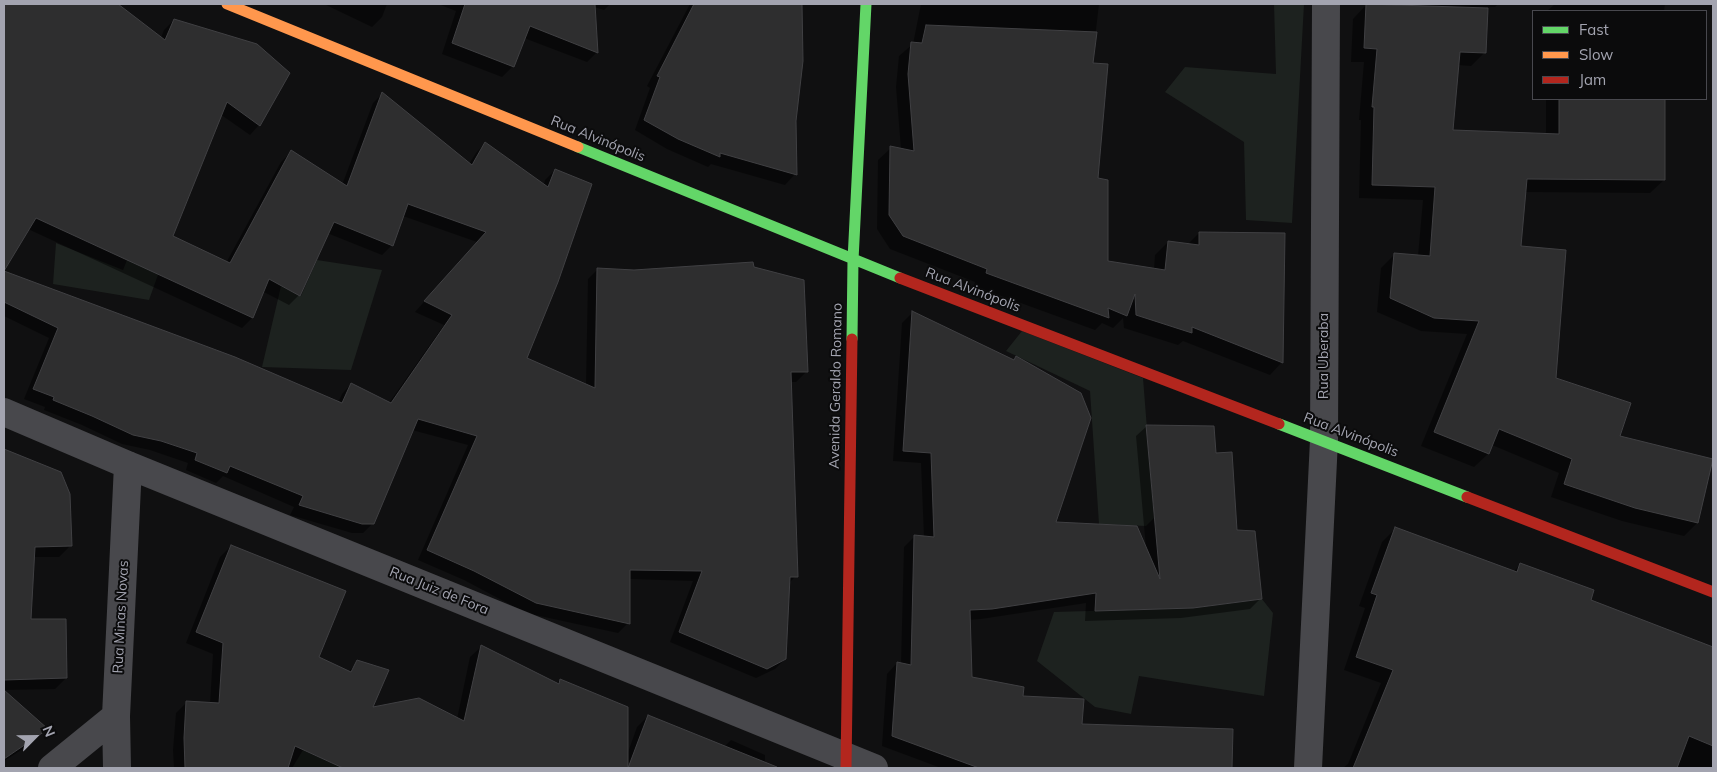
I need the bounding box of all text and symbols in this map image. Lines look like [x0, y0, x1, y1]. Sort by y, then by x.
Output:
legend [1532, 10, 1707, 100]
text: Fast [1579, 20, 1609, 39]
text: Slow [1579, 45, 1613, 64]
text: Jam [1579, 70, 1606, 89]
street label: Rua Alvinópolis [548, 112, 648, 166]
street label: Rua Alvinópolis [923, 264, 1023, 316]
street label: Avenida Geraldo Romano [826, 303, 846, 469]
street label: Rua Uberaba [1316, 313, 1332, 399]
street label: Rua Alvinópolis [1301, 409, 1401, 461]
street label: Rua Minas Novas [110, 560, 132, 674]
street label: Rua Juiz de Fora [387, 563, 491, 619]
north arrow [10, 712, 60, 762]
text: N [38, 723, 59, 740]

